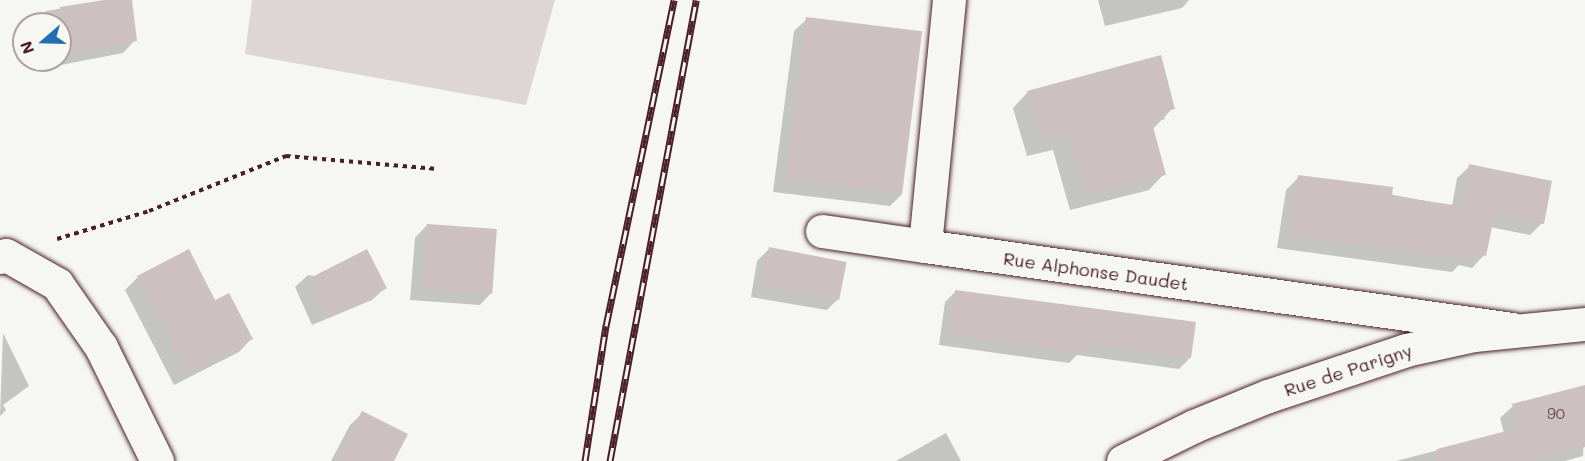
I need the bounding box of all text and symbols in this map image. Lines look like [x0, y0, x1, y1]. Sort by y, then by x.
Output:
north arrow [12, 12, 72, 72]
text: N [15, 38, 38, 57]
street label: Rue Alphonse Daudet [1002, 247, 1190, 295]
street label: Rue de Parigny [1281, 339, 1415, 401]
house number: 90 [1547, 405, 1565, 423]

